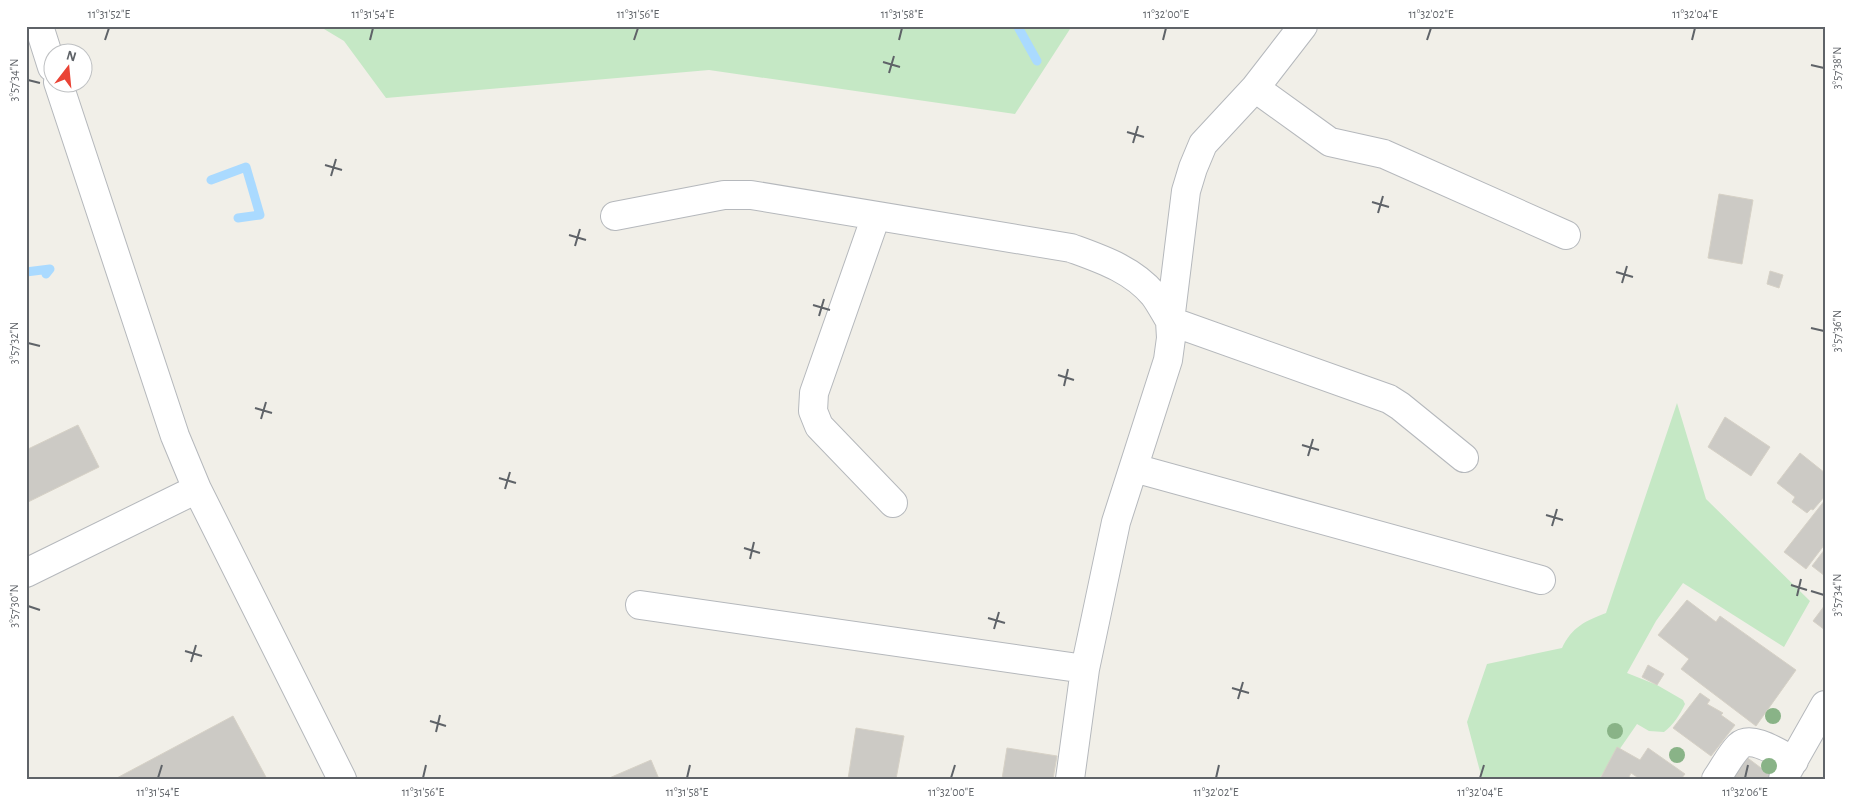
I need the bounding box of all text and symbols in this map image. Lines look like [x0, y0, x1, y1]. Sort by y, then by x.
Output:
text: 11°31'52"E [88, 8, 130, 20]
text: 11°31'54"E [352, 8, 395, 20]
text: 11°31'56"E [617, 8, 660, 20]
text: 11°31'58"E [881, 8, 924, 20]
text: 11°32'00"E [1143, 8, 1189, 20]
text: 11°32'02"E [1408, 8, 1454, 20]
text: 11°32'04"E [1672, 8, 1718, 20]
north arrow [42, 42, 92, 92]
text: 3°57'38"N [1831, 47, 1843, 89]
text: N [65, 48, 78, 65]
text: 3°57'34"N [8, 59, 20, 101]
text: 3°57'36"N [1831, 310, 1843, 352]
text: 3°57'32"N [8, 322, 20, 364]
text: 3°57'34"N [1831, 574, 1843, 616]
text: 3°57'30"N [8, 584, 20, 628]
text: 11°31'54"E [137, 786, 180, 798]
text: 11°31'56"E [402, 786, 445, 798]
text: 11°31'58"E [666, 786, 709, 798]
text: 11°32'00"E [928, 786, 974, 798]
text: 11°32'02"E [1193, 786, 1239, 798]
text: 11°32'04"E [1457, 786, 1503, 798]
text: 11°32'06"E [1722, 786, 1768, 798]

